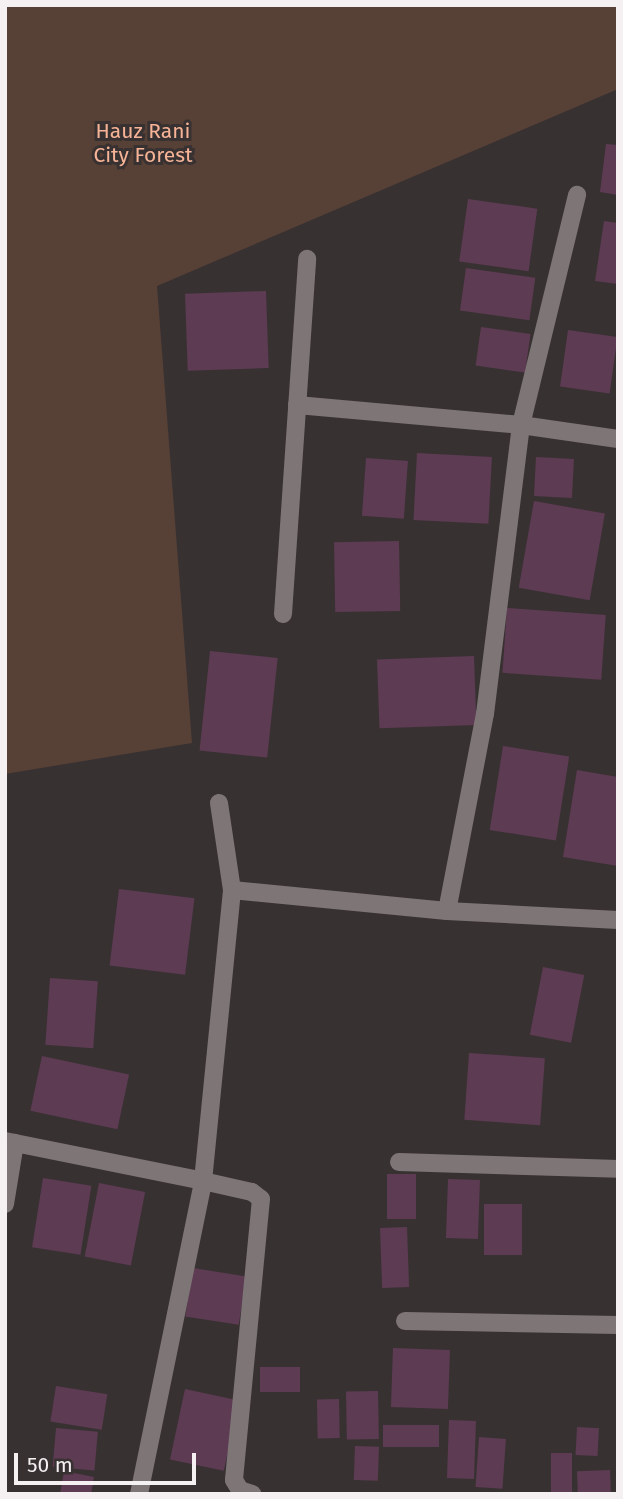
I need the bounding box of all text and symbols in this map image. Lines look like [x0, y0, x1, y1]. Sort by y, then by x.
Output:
park label: Hauz Rani City Forest [93, 118, 193, 168]
scale bar [18, 1440, 200, 1484]
text: 50 m [27, 1452, 73, 1478]

